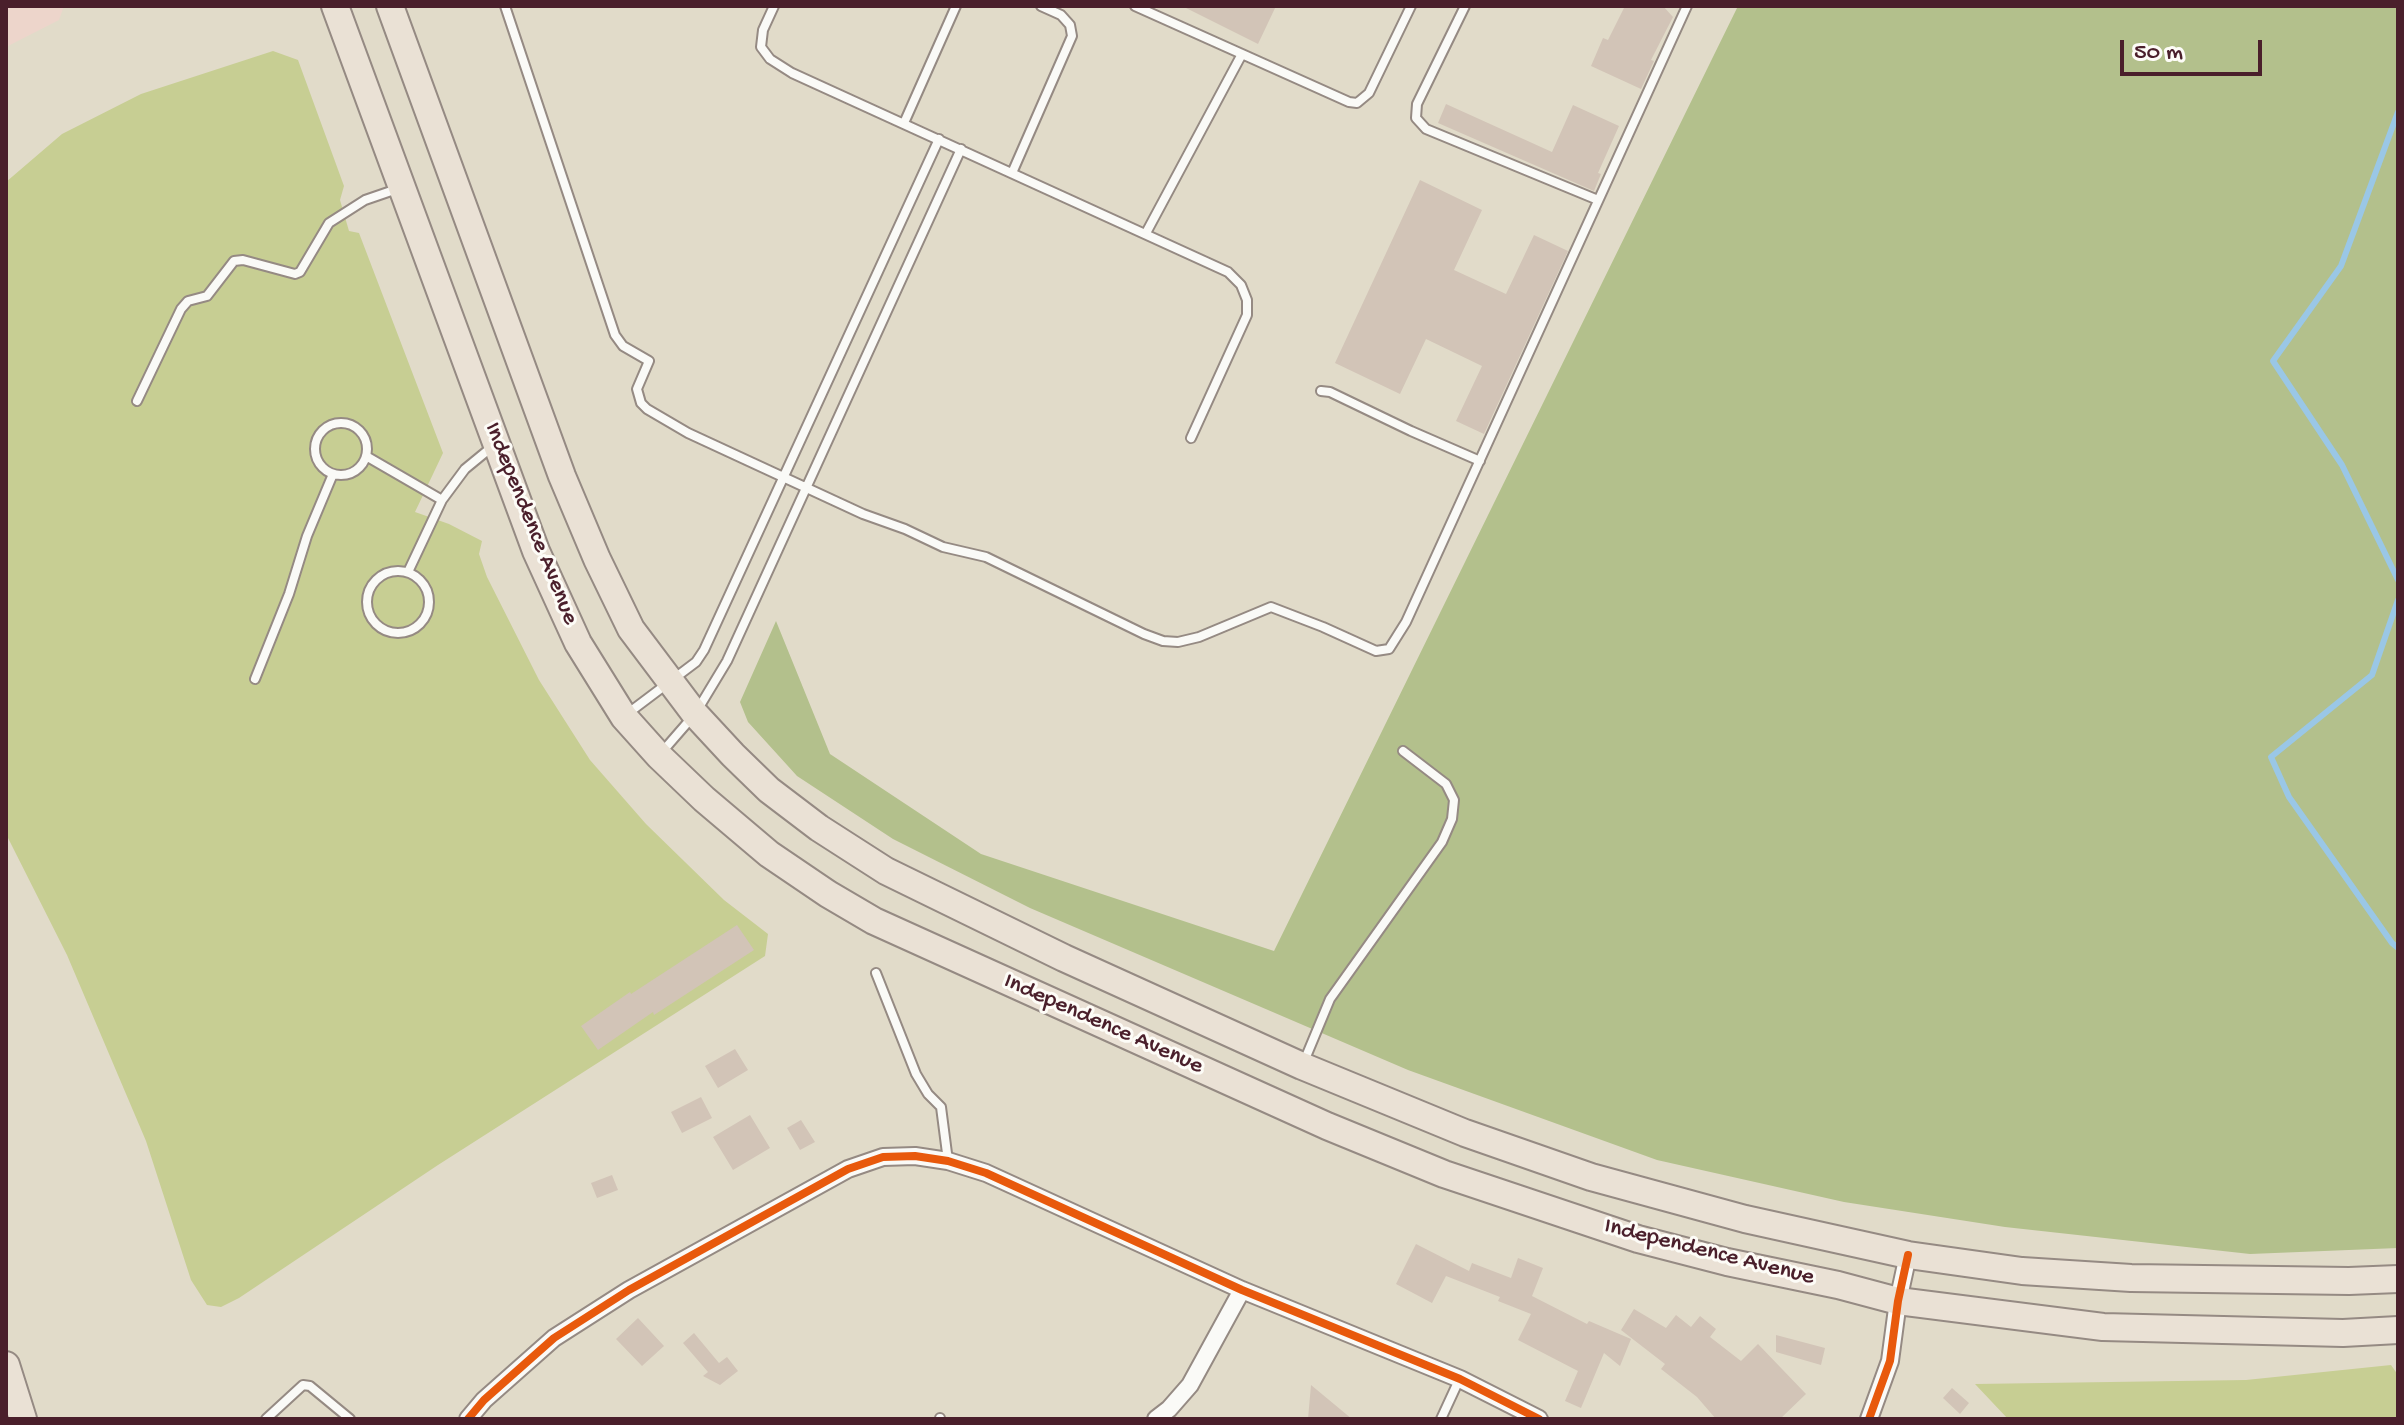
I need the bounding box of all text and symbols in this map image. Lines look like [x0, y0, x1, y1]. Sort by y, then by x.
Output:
scale bar [2124, 24, 2266, 74]
text: 50 m [2134, 39, 2183, 68]
street label: Independence Avenue [476, 419, 584, 629]
street label: Independence Avenue [999, 968, 1207, 1082]
street label: Independence Avenue [1601, 1213, 1817, 1293]

